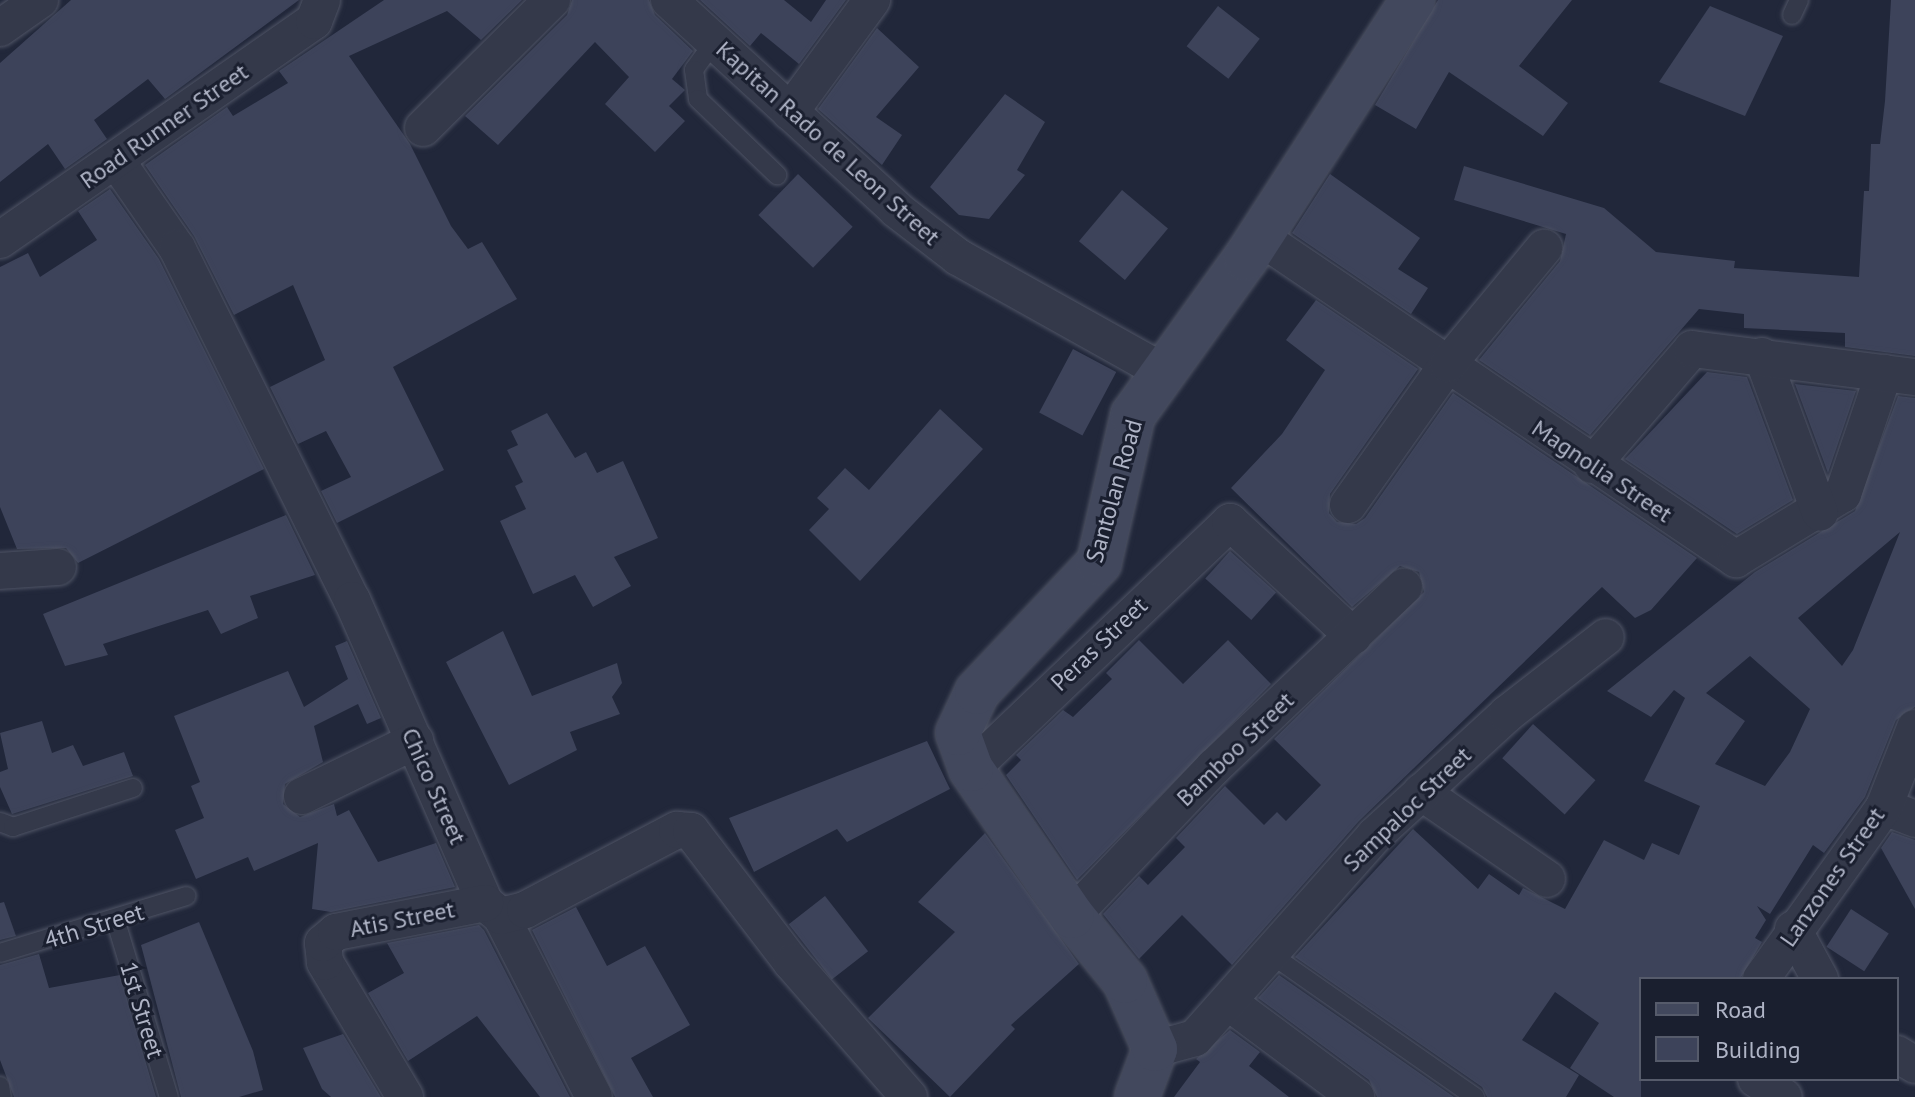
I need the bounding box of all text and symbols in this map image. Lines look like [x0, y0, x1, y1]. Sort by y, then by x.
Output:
street label: Kapitan Rado de Leon Street [710, 35, 946, 251]
street label: Road Runner Street [74, 57, 254, 195]
street label: Magnolia Street [1526, 414, 1678, 528]
street label: Santolan Road [1080, 416, 1148, 566]
street label: Peras Street [1045, 591, 1153, 697]
street label: Bamboo Street [1170, 686, 1300, 812]
street label: Chico Street [396, 723, 472, 849]
street label: Sampaloc Street [1337, 740, 1477, 878]
street label: Lanzones Street [1773, 802, 1891, 952]
street label: Atis Street [347, 895, 457, 943]
street label: 4th Street [41, 897, 147, 955]
street label: 1st Street [114, 958, 170, 1062]
legend [1639, 977, 1899, 1081]
text: Road [1715, 994, 1766, 1025]
text: Building [1715, 1034, 1801, 1065]

